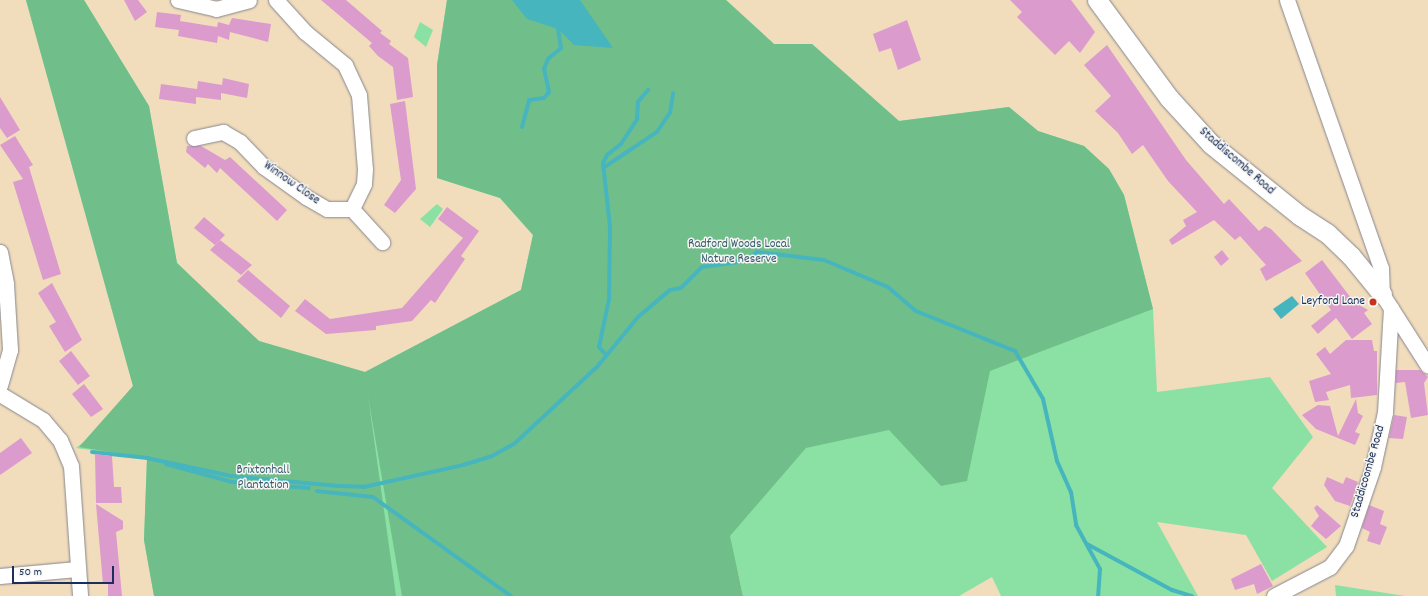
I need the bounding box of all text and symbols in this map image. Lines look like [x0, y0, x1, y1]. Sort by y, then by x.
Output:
street label: Staddiscombe Road [1195, 125, 1277, 199]
street label: Winnow Close [260, 159, 322, 209]
park label: Radford Woods Local Nature Reserve [688, 238, 790, 269]
place label: Leyford Lane [1301, 294, 1365, 310]
marker: Leyford Lane [1368, 297, 1378, 307]
street label: Staddicoombe Road [1348, 424, 1390, 520]
park label: Brixtonhall Plantation [236, 464, 290, 495]
scale bar [14, 558, 116, 584]
text: 50 m [19, 564, 42, 581]

